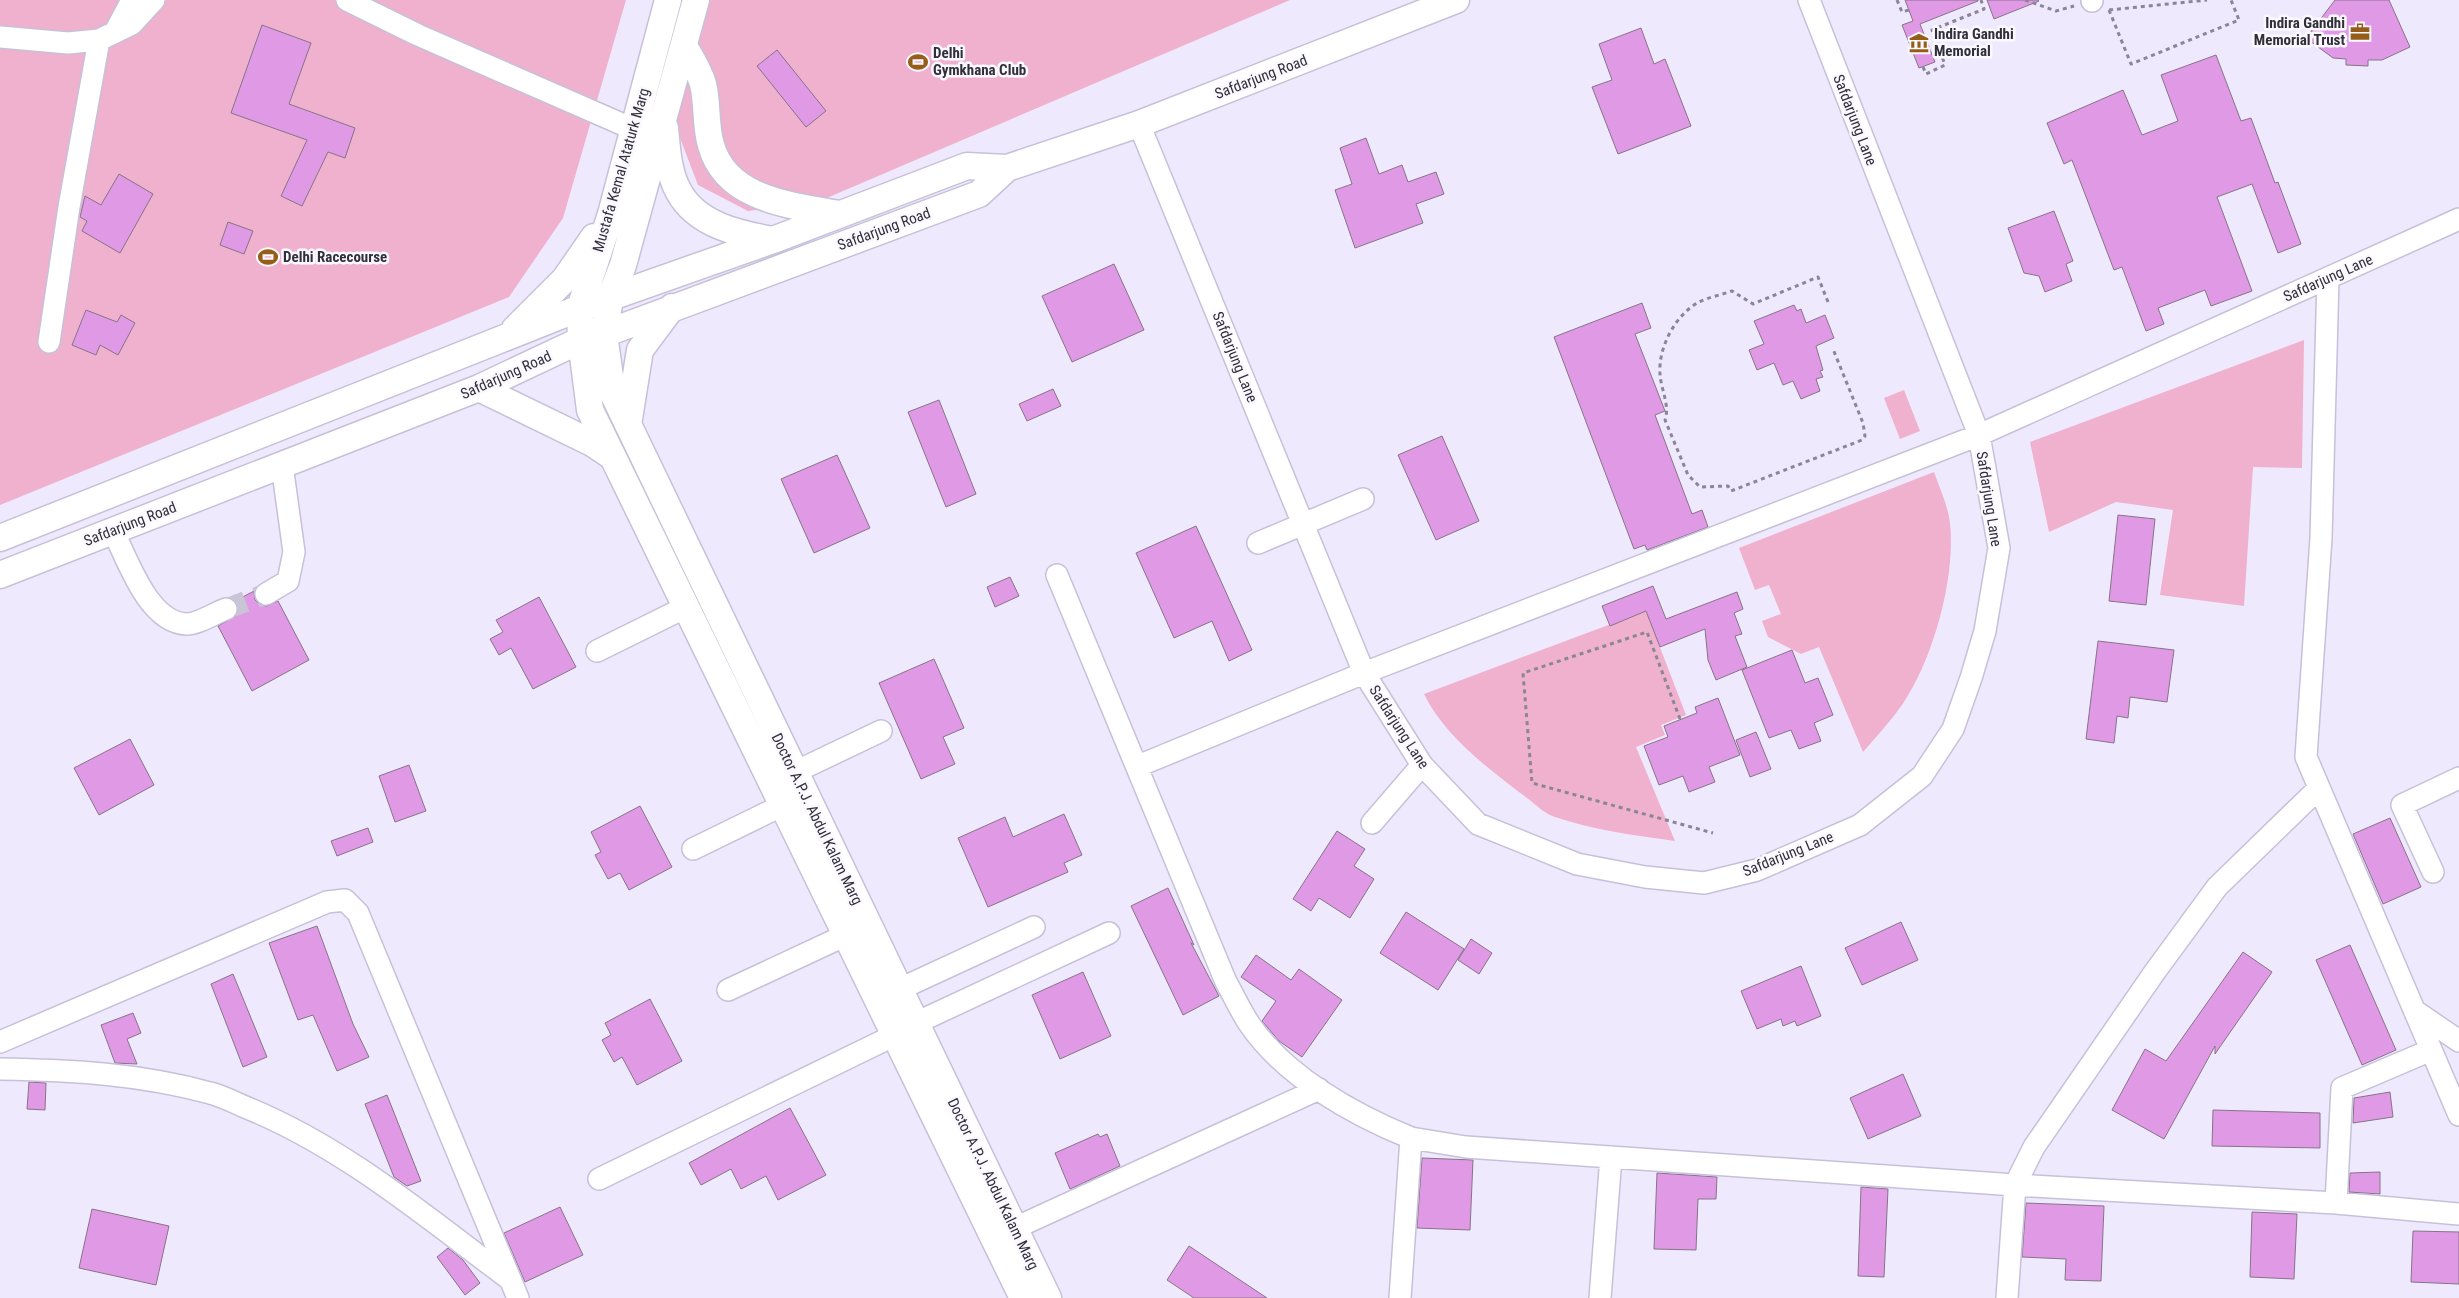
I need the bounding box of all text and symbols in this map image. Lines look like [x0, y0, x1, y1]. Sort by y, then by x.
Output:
place label: Indira Gandhi Memorial Trust [2254, 14, 2345, 49]
office icon: Indira Gandhi Memorial Trust [2349, 21, 2371, 43]
place label: Indira Gandhi Memorial [1934, 25, 2014, 60]
museum icon: Indira Gandhi Memorial [1908, 32, 1930, 54]
place label: Delhi Gymkhana Club [933, 44, 1026, 79]
sports icon: Delhi Gymkhana Club [907, 51, 929, 73]
street label: Safdarjung Road [1212, 51, 1310, 103]
street label: Safdarjung Lane [1829, 72, 1881, 168]
street label: Mustafa Kemal Ataturk Marg [589, 86, 653, 254]
street label: Safdarjung Road [835, 204, 933, 254]
sports icon: Delhi Racecourse [257, 246, 279, 268]
place label: Delhi Racecourse [283, 248, 387, 266]
street label: Safdarjung Lane [2280, 250, 2376, 306]
street label: Safdarjung Lane [1209, 309, 1261, 405]
street label: Safdarjung Road [458, 347, 554, 403]
street label: Safdarjung Lane [1973, 450, 2005, 548]
street label: Safdarjung Road [81, 498, 179, 550]
street label: Safdarjung Lane [1365, 682, 1433, 772]
street label: Doctor A.P.J. Abdul Kalam Marg [768, 730, 866, 908]
street label: Safdarjung Lane [1740, 828, 1836, 880]
street label: Doctor A.P.J. Abdul Kalam Marg [944, 1095, 1042, 1273]

